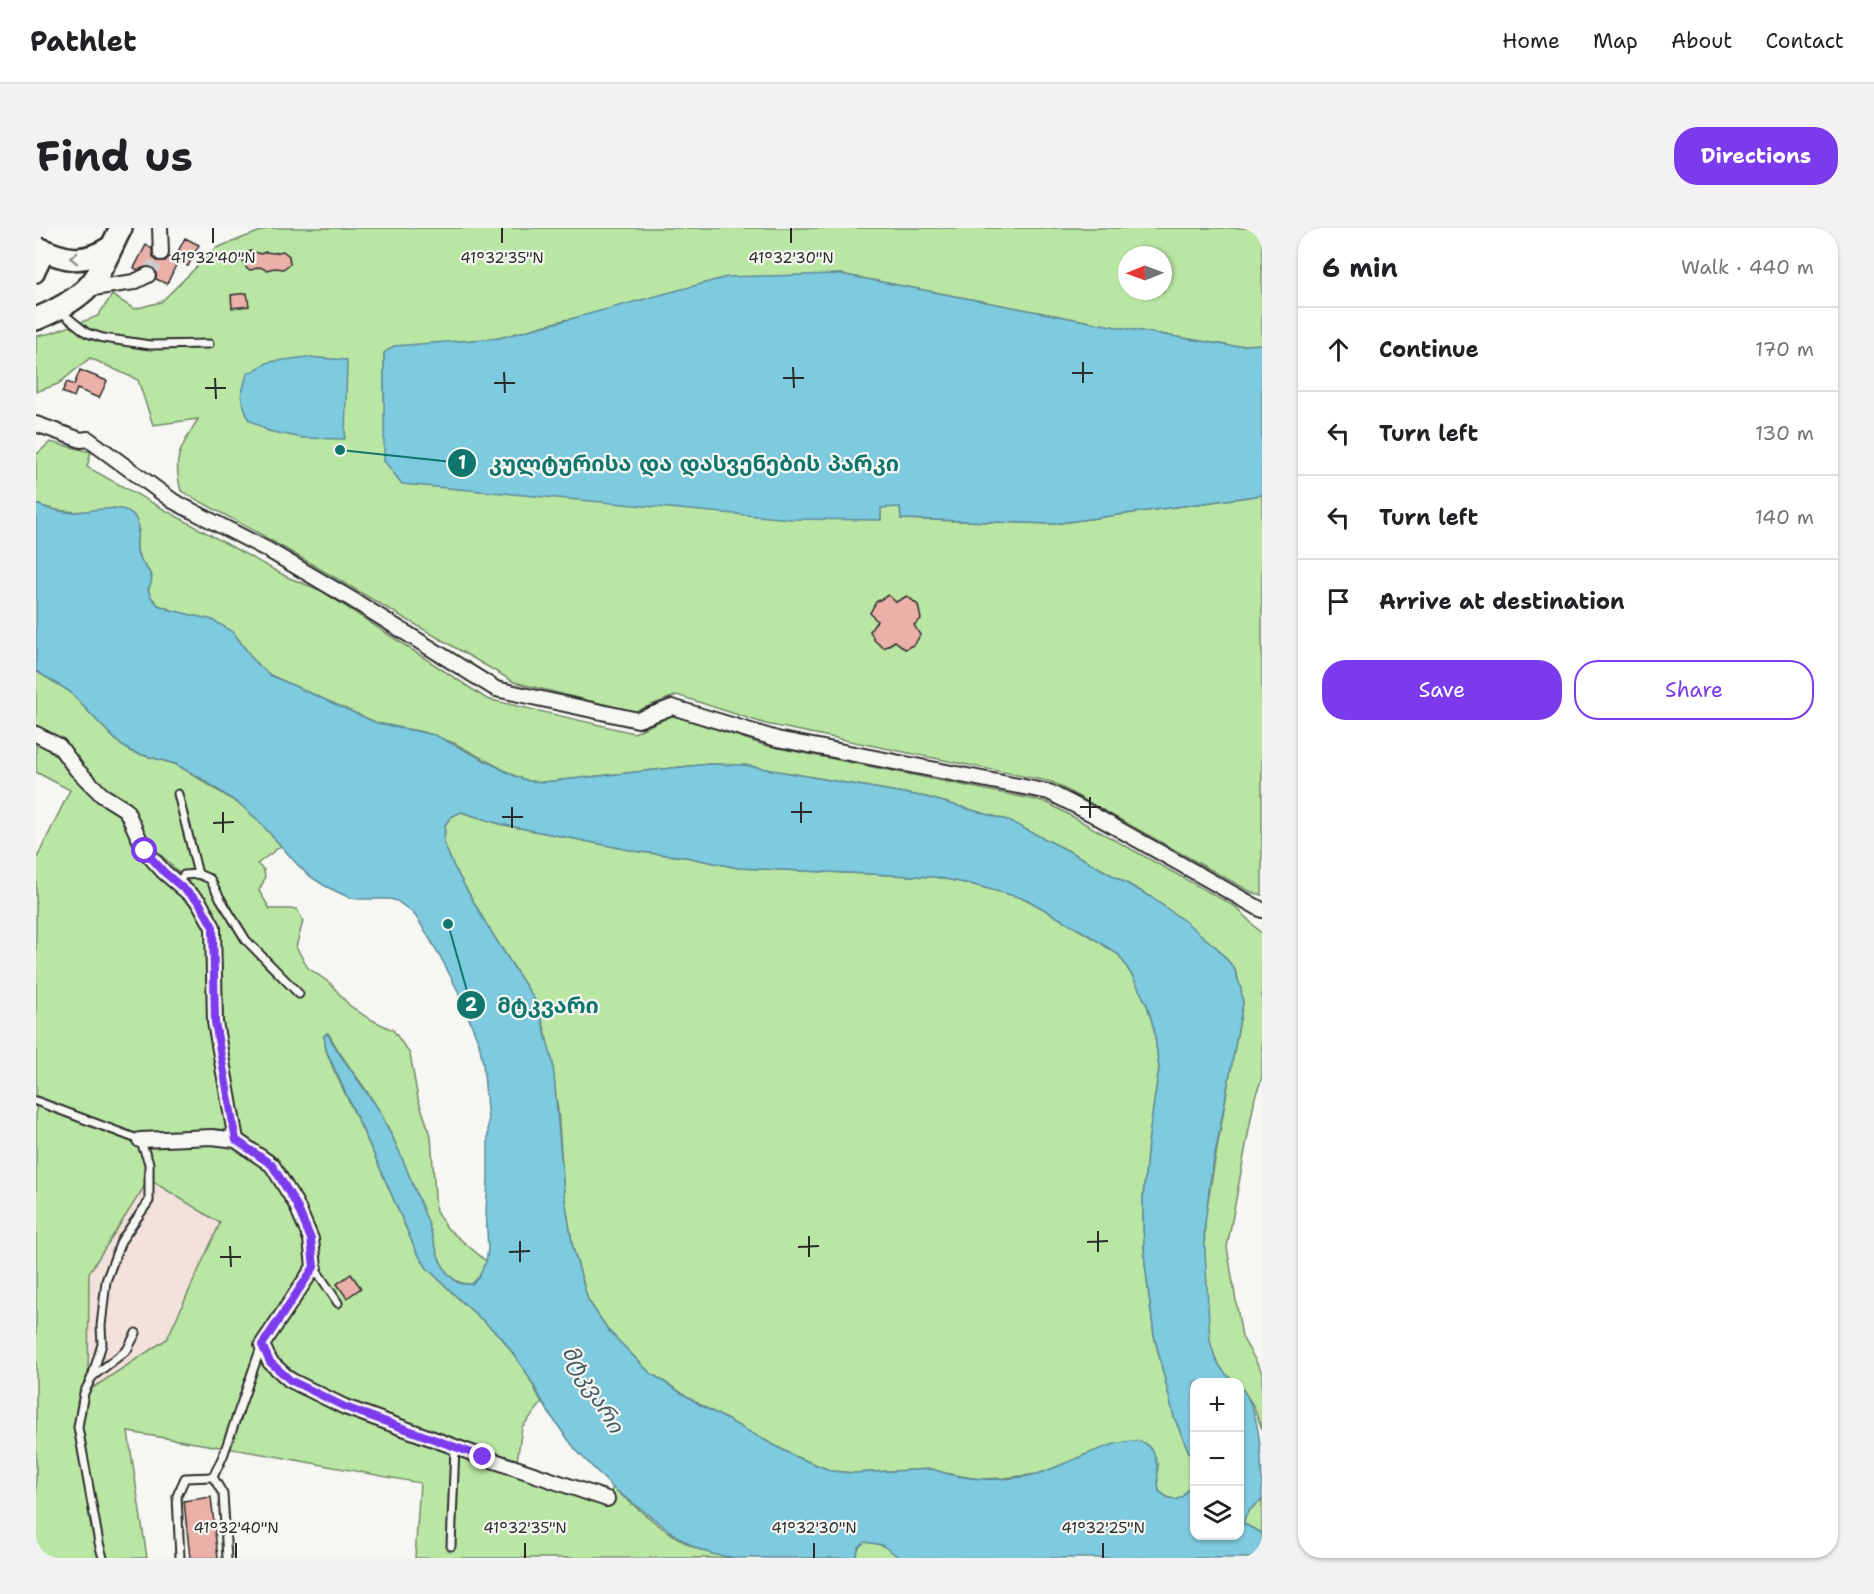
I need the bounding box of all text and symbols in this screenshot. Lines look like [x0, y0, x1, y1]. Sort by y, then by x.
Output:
text: Pathlet [30, 22, 137, 60]
text: Home [1502, 27, 1560, 55]
text: Map [1593, 27, 1638, 55]
text: About [1671, 27, 1732, 55]
text: Contact [1765, 27, 1844, 55]
button: Directions [1674, 127, 1838, 185]
text: Find us [36, 128, 193, 184]
north arrow [1118, 246, 1172, 300]
text: 41°32'40"N [170, 248, 256, 268]
text: 41°32'35"N [460, 248, 544, 268]
text: 41°32'30"N [748, 248, 834, 268]
text: 6 min [1322, 250, 1398, 285]
one-way arrow [69, 252, 78, 264]
text: Walk · 440 m [1681, 254, 1814, 280]
icon: ahead [1322, 333, 1355, 366]
text: Continue [1379, 335, 1479, 364]
text: 170 m [1755, 336, 1814, 362]
icon: left [1322, 417, 1355, 450]
text: Turn left [1379, 419, 1478, 448]
text: 130 m [1755, 420, 1814, 446]
callout: კულტურისა და დასვენების პარკი [447, 443, 911, 483]
text: კულტურისა და დასვენების პარკი [489, 449, 899, 478]
text: 1 [458, 451, 466, 475]
icon: left [1322, 501, 1355, 534]
text: Turn left [1379, 503, 1478, 532]
text: 140 m [1755, 504, 1814, 530]
icon: arrive [1322, 585, 1355, 618]
text: Arrive at destination [1379, 587, 1625, 616]
button: Save [1322, 660, 1562, 720]
button: Share [1574, 660, 1814, 720]
route start [131, 837, 157, 863]
callout: მტკვარი [456, 985, 611, 1025]
text: მტკვარი [497, 991, 599, 1020]
text: 2 [465, 993, 478, 1017]
water label: მტკვარი [556, 1340, 631, 1439]
map controls [1190, 1378, 1244, 1540]
button: + [1190, 1378, 1244, 1432]
button: − [1190, 1432, 1244, 1486]
route end [469, 1443, 495, 1469]
button: layers [1190, 1486, 1244, 1540]
text: 41°32'40"N [193, 1518, 279, 1538]
text: 41°32'35"N [483, 1518, 567, 1538]
text: 41°32'30"N [771, 1518, 857, 1538]
text: 41°32'25"N [1061, 1518, 1145, 1538]

